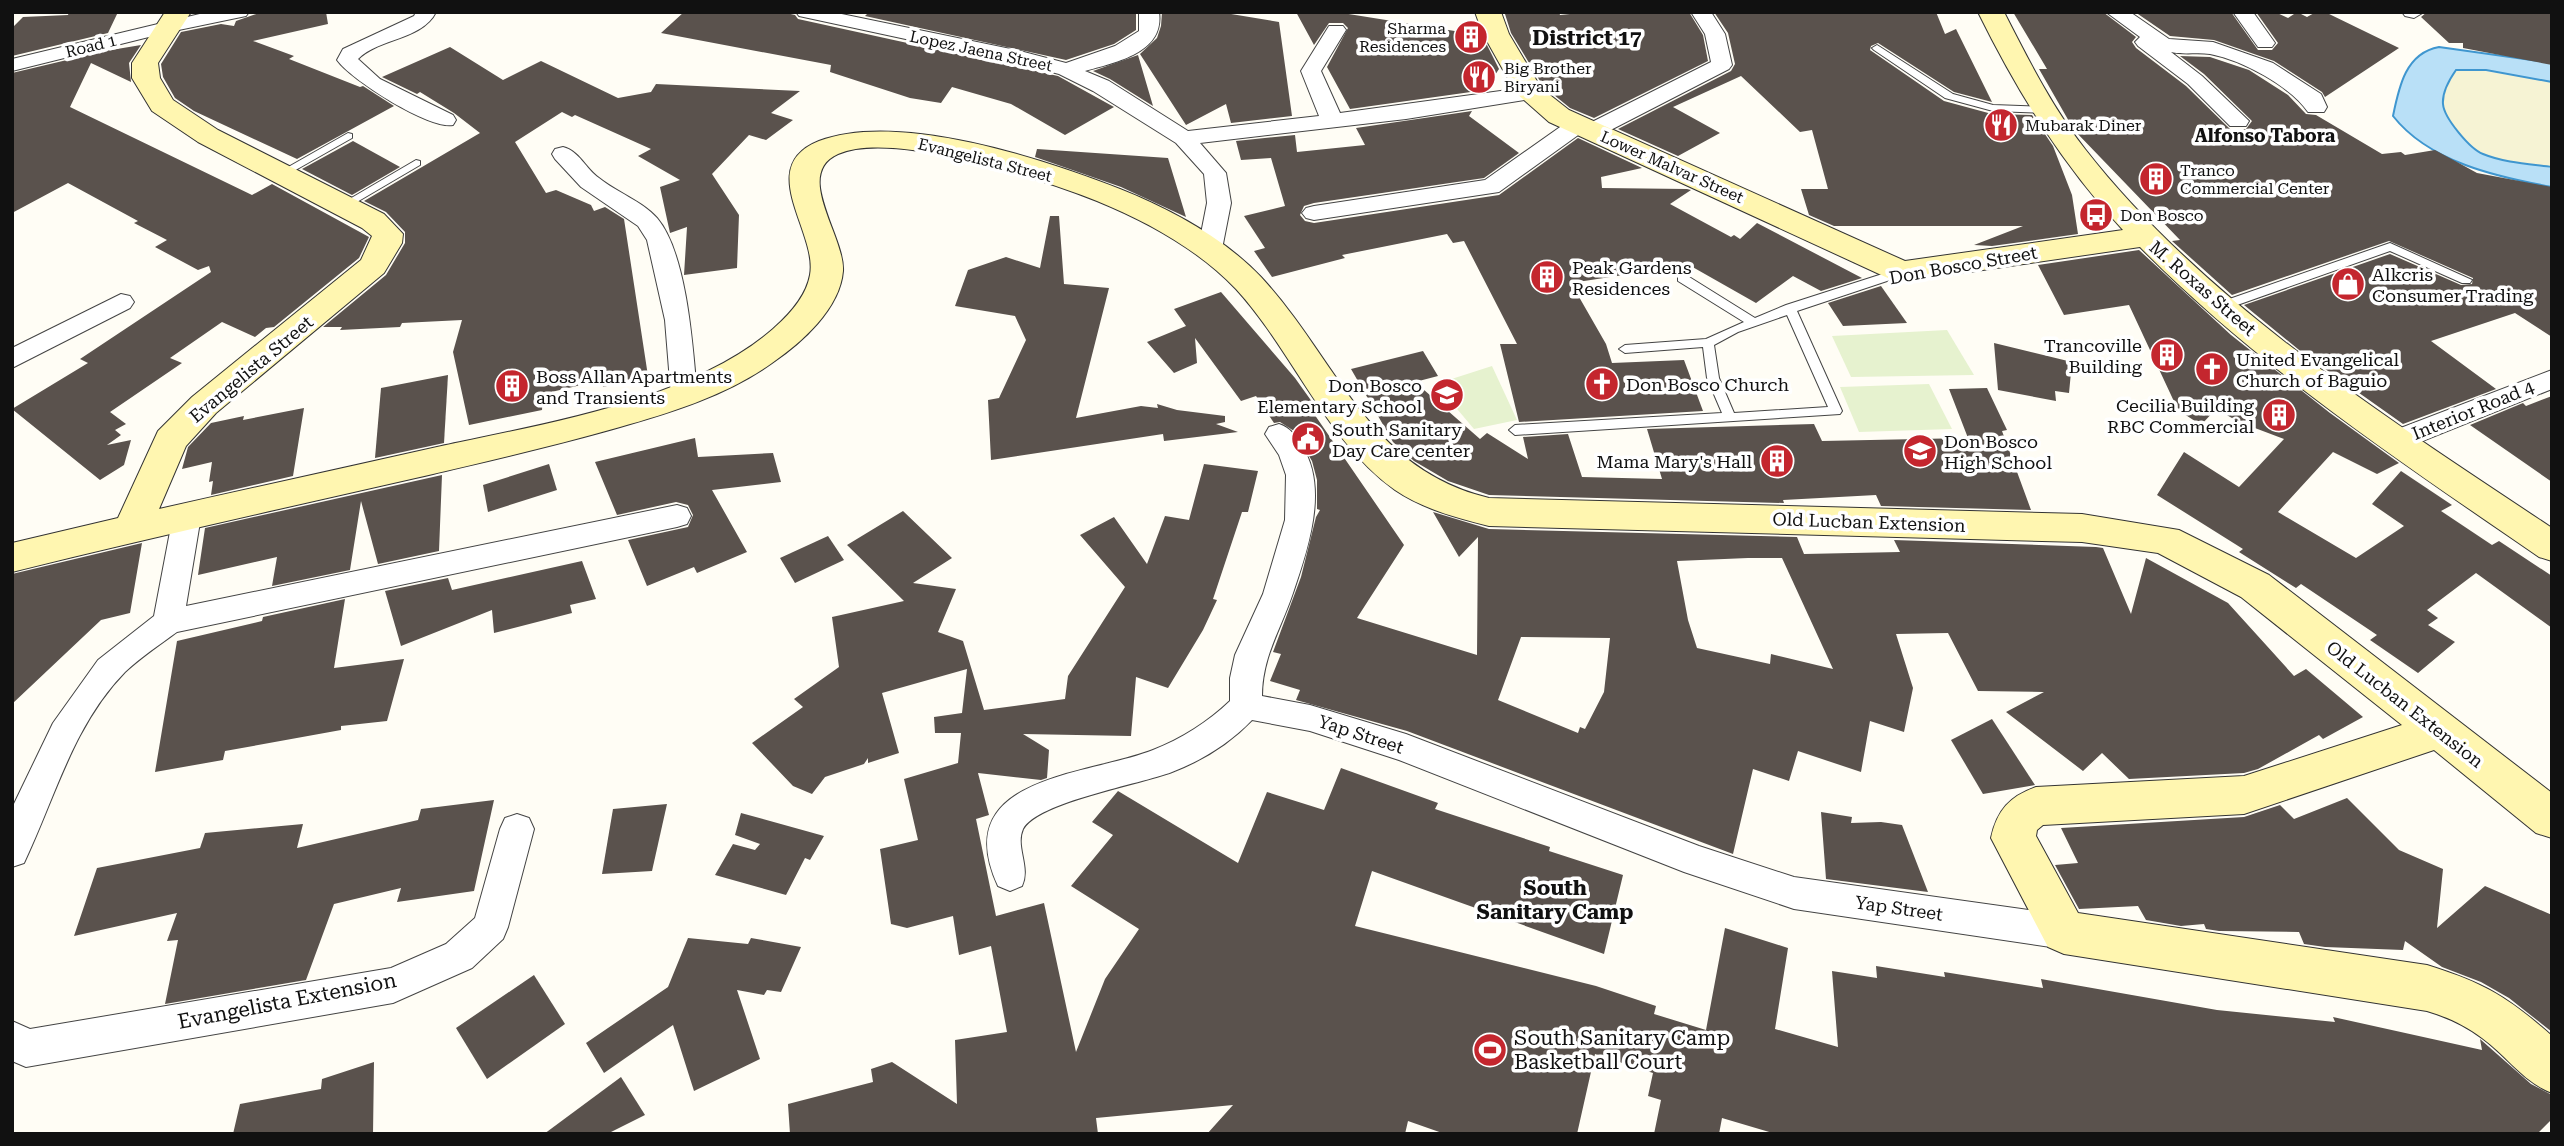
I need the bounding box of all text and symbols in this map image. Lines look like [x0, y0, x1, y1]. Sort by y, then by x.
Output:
building icon: Sharma Residences [1452, 18, 1490, 56]
place label: Sharma Residences [1359, 19, 1446, 56]
district label: District 17 [1532, 26, 1642, 50]
street label: Lopez Jaena Street [908, 27, 1054, 75]
street label: Road 1 [63, 30, 119, 62]
restaurant icon: Big Brother Biryani [1460, 58, 1498, 96]
place label: Big Brother Biryani [1504, 59, 1592, 96]
restaurant icon: Mubarak Diner [1982, 106, 2020, 144]
place label: Mubarak Diner [2025, 116, 2142, 135]
district label: Alfonso Tabora [2195, 125, 2336, 146]
street label: Lower Malvar Street [1598, 127, 1747, 207]
street label: Evangelista Street [916, 134, 1054, 186]
building icon: Tranco Commercial Center [2137, 160, 2175, 198]
place label: Tranco Commercial Center [2180, 161, 2330, 198]
bus stop icon: Don Bosco [2077, 196, 2115, 234]
place label: Don Bosco [2120, 206, 2204, 225]
street label: M. Roxas Street [2145, 236, 2261, 340]
street label: Don Bosco Street [1887, 242, 2039, 288]
place label: Peak Gardens Residences [1572, 257, 1692, 299]
building icon: Peak Gardens Residences [1528, 258, 1566, 296]
place label: Alkcris Consumer Trading [2372, 264, 2534, 306]
shop icon: Alkcris Consumer Trading [2329, 265, 2367, 303]
street label: Evangelista Street [185, 311, 317, 427]
place label: Trancoville Building [2044, 335, 2143, 377]
building icon: Trancoville Building [2148, 336, 2186, 374]
place label: United Evangelical Church of Baguio [2236, 349, 2399, 391]
church icon: United Evangelical Church of Baguio [2193, 350, 2231, 388]
church icon: Don Bosco Church [1583, 365, 1621, 403]
place label: Boss Allan Apartments and Transients [536, 366, 732, 408]
building icon: Boss Allan Apartments and Transients [493, 367, 531, 405]
place label: Don Bosco Church [1626, 374, 1789, 395]
place label: Don Bosco Elementary School [1257, 375, 1422, 417]
school or university icon: Don Bosco Elementary School [1428, 376, 1466, 414]
street label: Interior Road 4 [2409, 376, 2537, 444]
place label: Cecilia Building RBC Commercial [2107, 395, 2255, 437]
building icon: Cecilia Building RBC Commercial [2260, 396, 2298, 434]
place label: South Sanitary Day Care center [1332, 419, 1470, 461]
public building icon: South Sanitary Day Care center [1289, 420, 1327, 458]
place label: Don Bosco High School [1944, 431, 2052, 473]
school or university icon: Don Bosco High School [1901, 432, 1939, 470]
building icon: Mama Mary's Hall [1758, 442, 1796, 480]
place label: Mama Mary's Hall [1596, 451, 1752, 472]
street label: Old Lucban Extension [1772, 508, 1966, 536]
street label: Old Lucban Extension [2322, 636, 2488, 772]
street label: Yap Street [1316, 710, 1407, 758]
district label: South Sanitary Camp [1477, 876, 1633, 924]
street label: Yap Street [1854, 891, 1945, 925]
street label: Evangelista Extension [176, 968, 399, 1034]
place label: South Sanitary Camp Basketball Court [1514, 1026, 1730, 1074]
sports icon: South Sanitary Camp Basketball Court [1471, 1031, 1509, 1069]

